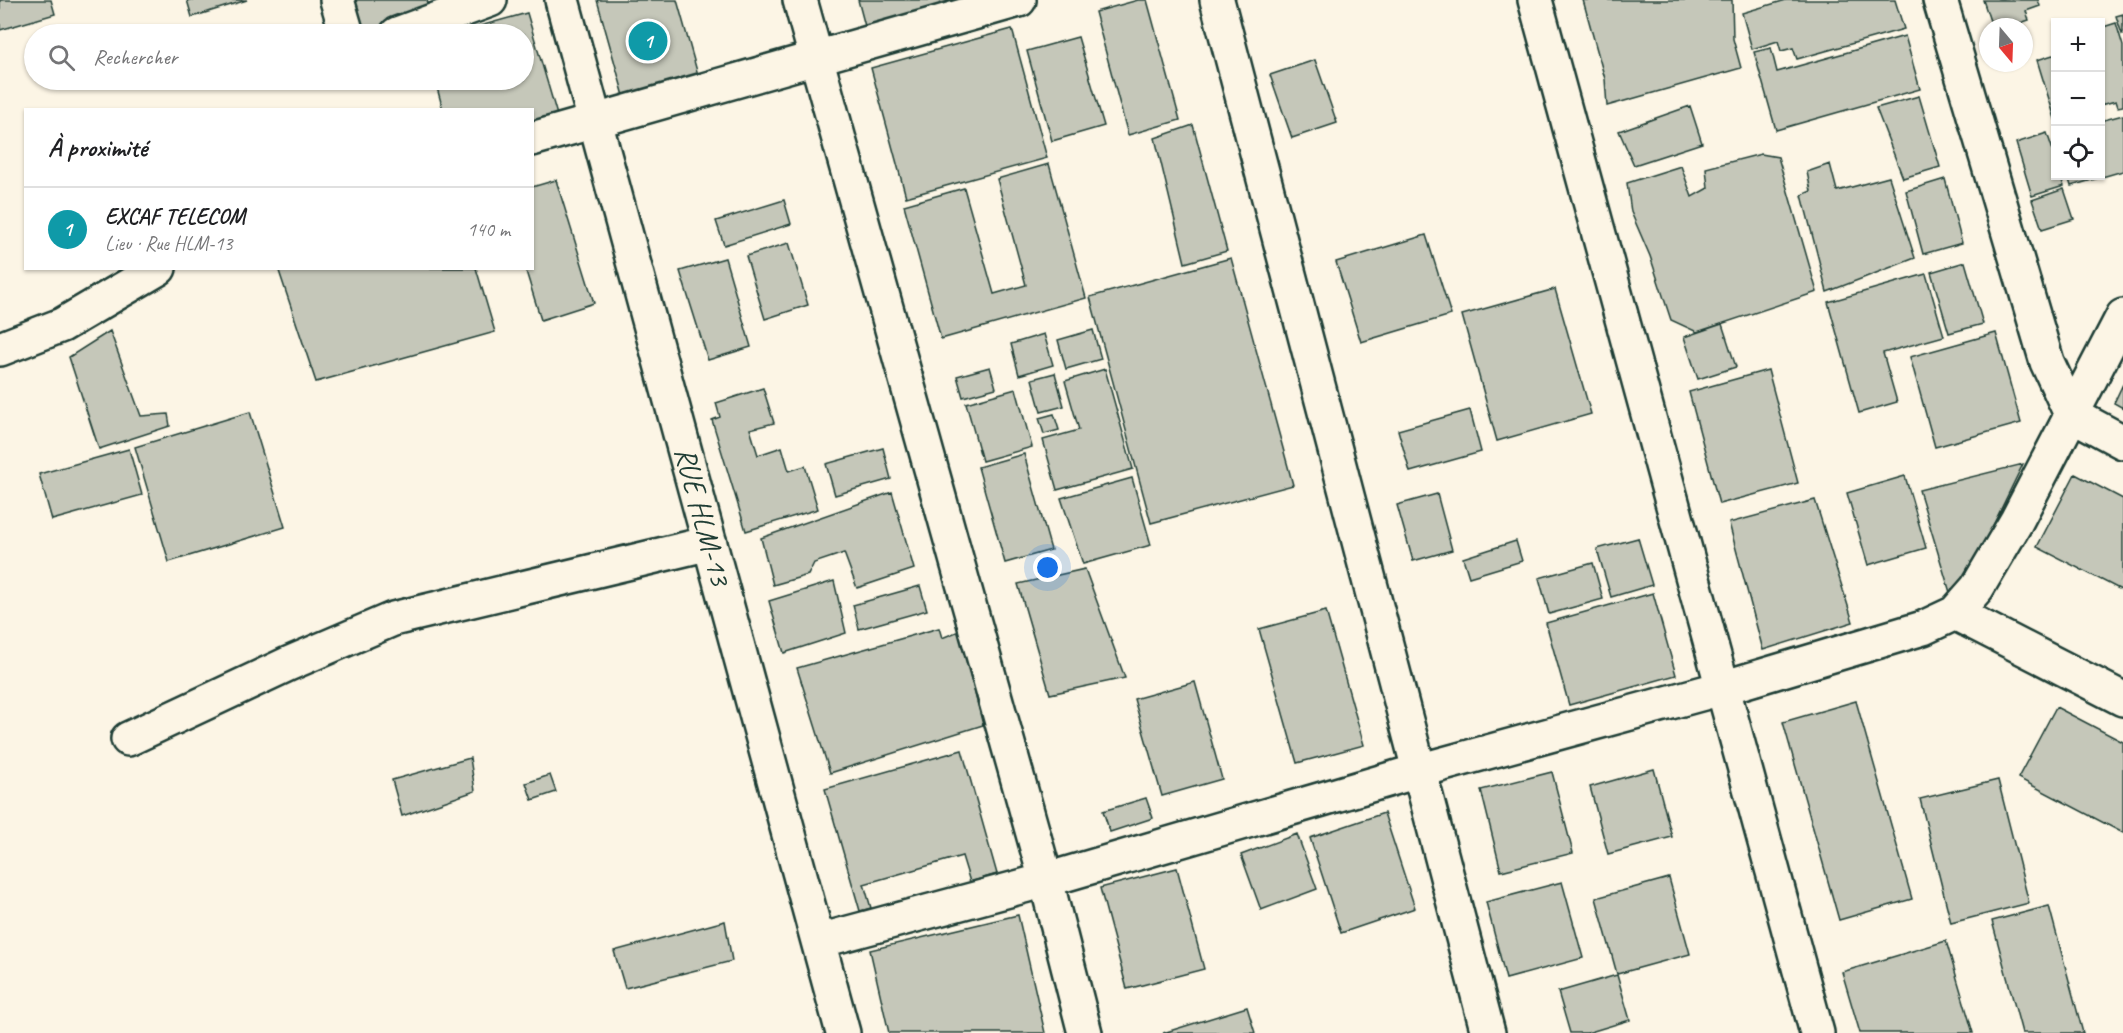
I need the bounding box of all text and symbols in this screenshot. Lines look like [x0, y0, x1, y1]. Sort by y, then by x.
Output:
pin: 1 [628, 18, 668, 63]
north arrow [1979, 18, 2033, 72]
map controls [2051, 18, 2105, 180]
button: + [2051, 18, 2105, 72]
search box [24, 24, 534, 90]
icon: search [45, 41, 78, 74]
text: Rechercher [93, 43, 177, 71]
button: − [2051, 72, 2105, 126]
button: locate [2051, 126, 2105, 180]
text: À proximité [48, 131, 147, 164]
text: EXCAF TELECOM [105, 203, 245, 231]
text: 1 [63, 217, 72, 242]
text: 140 m [467, 217, 510, 242]
text: Lieu · Rue HLM-13 [105, 231, 232, 256]
street label: RUE HLM-13 [666, 443, 740, 592]
your location [1033, 553, 1062, 582]

